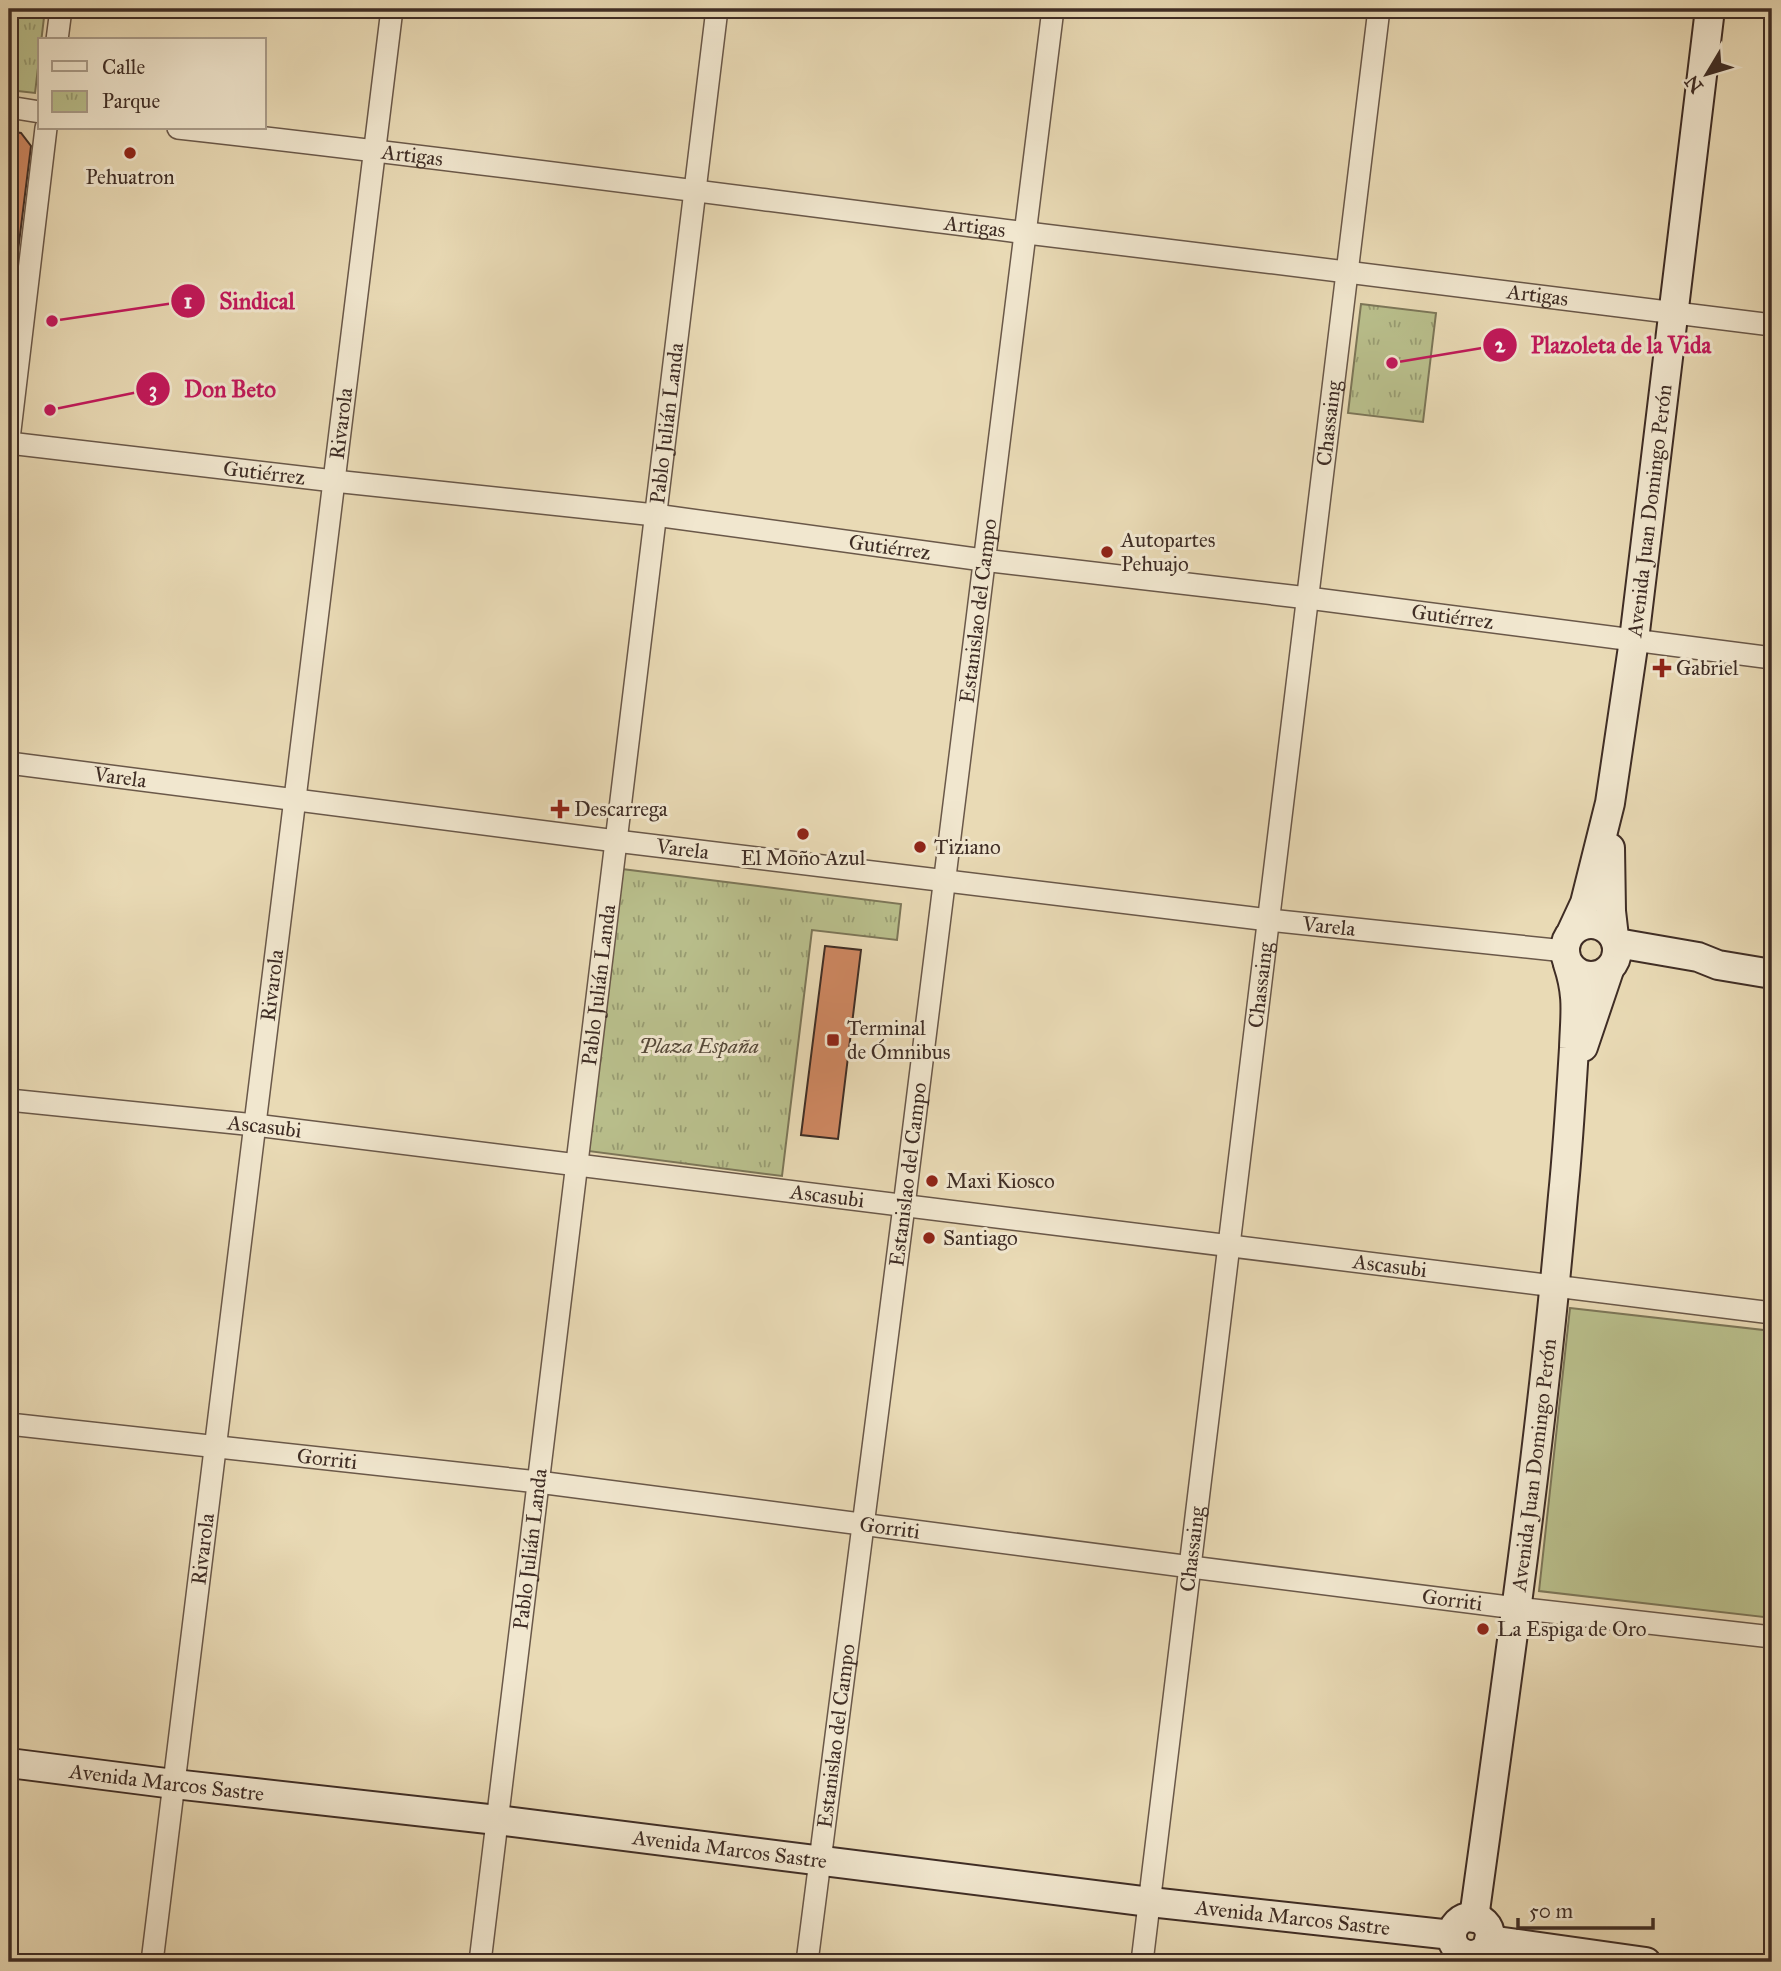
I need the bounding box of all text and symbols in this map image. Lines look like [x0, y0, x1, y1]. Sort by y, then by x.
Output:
legend [38, 38, 266, 130]
north arrow [1672, 38, 1742, 108]
text: Calle [102, 54, 145, 80]
text: N [1680, 71, 1708, 98]
text: Parque [102, 88, 161, 114]
street label: Artigas [379, 139, 445, 172]
marker: Pehuatron [122, 145, 138, 161]
place label: Pehuatron [85, 164, 175, 190]
street label: Artigas [942, 210, 1007, 243]
street label: Artigas [1505, 278, 1570, 312]
callout: Sindical [170, 279, 309, 323]
text: Sindical [219, 287, 295, 315]
text: 1 [184, 288, 192, 314]
callout: Plazoleta de la Vida [1482, 323, 1726, 367]
text: Plazoleta de la Vida [1531, 331, 1712, 359]
text: 2 [1495, 332, 1506, 358]
street label: Pablo Julián Landa [644, 341, 689, 505]
callout: Don Beto [135, 367, 290, 411]
text: Don Beto [184, 375, 276, 403]
text: 3 [149, 377, 157, 403]
street label: Chassaing [1311, 379, 1347, 468]
street label: Avenida Juan Domingo Perón [1621, 383, 1678, 639]
street label: Rivarola [324, 386, 358, 461]
street label: Gutiérrez [222, 455, 307, 491]
street label: Estanislao del Campo [954, 517, 1002, 704]
place label: Autopartes Pehuajo [1120, 527, 1215, 577]
street label: Gutiérrez [847, 529, 933, 566]
marker: Autopartes Pehuajo [1099, 544, 1115, 560]
street label: Gutiérrez [1410, 599, 1495, 635]
place label: Gabriel [1676, 655, 1739, 681]
marker: Gabriel [1654, 660, 1670, 676]
street label: Varela [91, 761, 148, 794]
place label: Descarrega [574, 796, 668, 822]
marker: Descarrega [552, 801, 568, 817]
marker: El Moño Azul [795, 826, 811, 842]
street label: Varela [654, 833, 710, 865]
place label: Tiziano [934, 834, 1001, 860]
marker: Tiziano [912, 839, 928, 855]
place label: El Moño Azul [741, 845, 866, 871]
street label: Pablo Julián Landa [576, 903, 621, 1067]
street label: Varela [1300, 910, 1357, 942]
street label: Chassaing [1242, 941, 1279, 1029]
street label: Rivarola [255, 948, 289, 1023]
place label: Terminal de Ómnibus [847, 1015, 950, 1065]
marker: Terminal de Ómnibus [825, 1032, 841, 1048]
park label: Plaza España [639, 1033, 759, 1059]
street label: Estanislao del Campo [883, 1081, 932, 1268]
street label: Ascasubi [225, 1109, 303, 1144]
place label: Maxi Kiosco [946, 1168, 1055, 1194]
marker: Maxi Kiosco [924, 1173, 940, 1189]
street label: Ascasubi [788, 1178, 866, 1213]
place label: Santiago [943, 1225, 1018, 1251]
marker: Santiago [921, 1230, 937, 1246]
street label: Ascasubi [1351, 1248, 1429, 1283]
street label: Avenida Juan Domingo Perón [1506, 1337, 1562, 1594]
street label: Gorriti [296, 1443, 359, 1475]
street label: Pablo Julián Landa [507, 1467, 553, 1631]
street label: Chassaing [1174, 1505, 1210, 1593]
street label: Gorriti [858, 1511, 922, 1545]
street label: Rivarola [185, 1512, 220, 1587]
street label: Gorriti [1421, 1583, 1484, 1617]
place label: La Espiga de Oro [1497, 1616, 1647, 1642]
marker: La Espiga de Oro [1475, 1621, 1491, 1637]
street label: Estanislao del Campo [811, 1642, 861, 1829]
street label: Avenida Marcos Sastre [67, 1758, 266, 1807]
street label: Avenida Marcos Sastre [630, 1824, 829, 1874]
scale bar [1518, 1887, 1653, 1931]
street label: Avenida Marcos Sastre [1193, 1894, 1392, 1941]
text: 50 m [1529, 1898, 1574, 1924]

